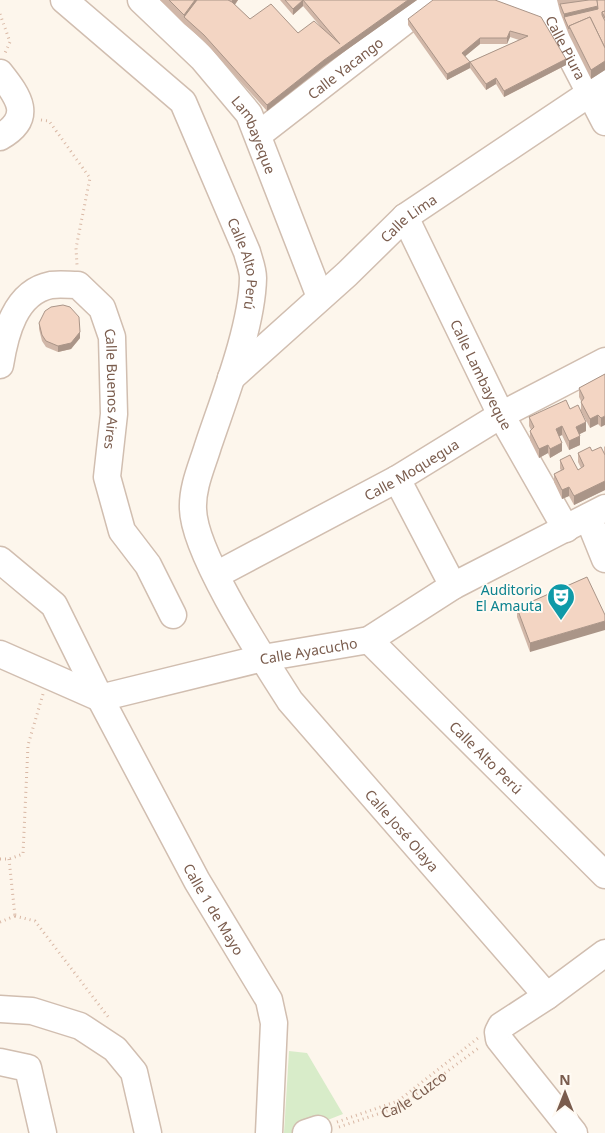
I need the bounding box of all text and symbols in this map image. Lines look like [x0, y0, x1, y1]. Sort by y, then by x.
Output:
street label: Calle Piura [542, 13, 591, 83]
street label: Calle Yacango [303, 32, 387, 103]
street label: Lambayeque [228, 91, 281, 176]
street label: Calle Lima [376, 189, 440, 246]
street label: Calle Alto Perú [224, 214, 263, 312]
street label: Calle Lambayeque [447, 316, 517, 433]
street label: Calle Buenos Aires [100, 326, 124, 451]
street label: Calle Moquegua [360, 434, 462, 504]
place label: Auditorio El Amauta [476, 580, 542, 615]
theatre icon: Auditorio El Amauta [546, 582, 576, 621]
street label: Calle Ayacucho [258, 633, 359, 668]
street label: Calle Alto Perú [446, 716, 527, 798]
street label: Calle José Olaya [361, 785, 444, 875]
street label: Calle 1 de Mayo [180, 860, 249, 958]
street label: Calle Cuzco [378, 1066, 450, 1122]
north arrow [540, 1068, 590, 1118]
text: N [559, 1070, 571, 1089]

